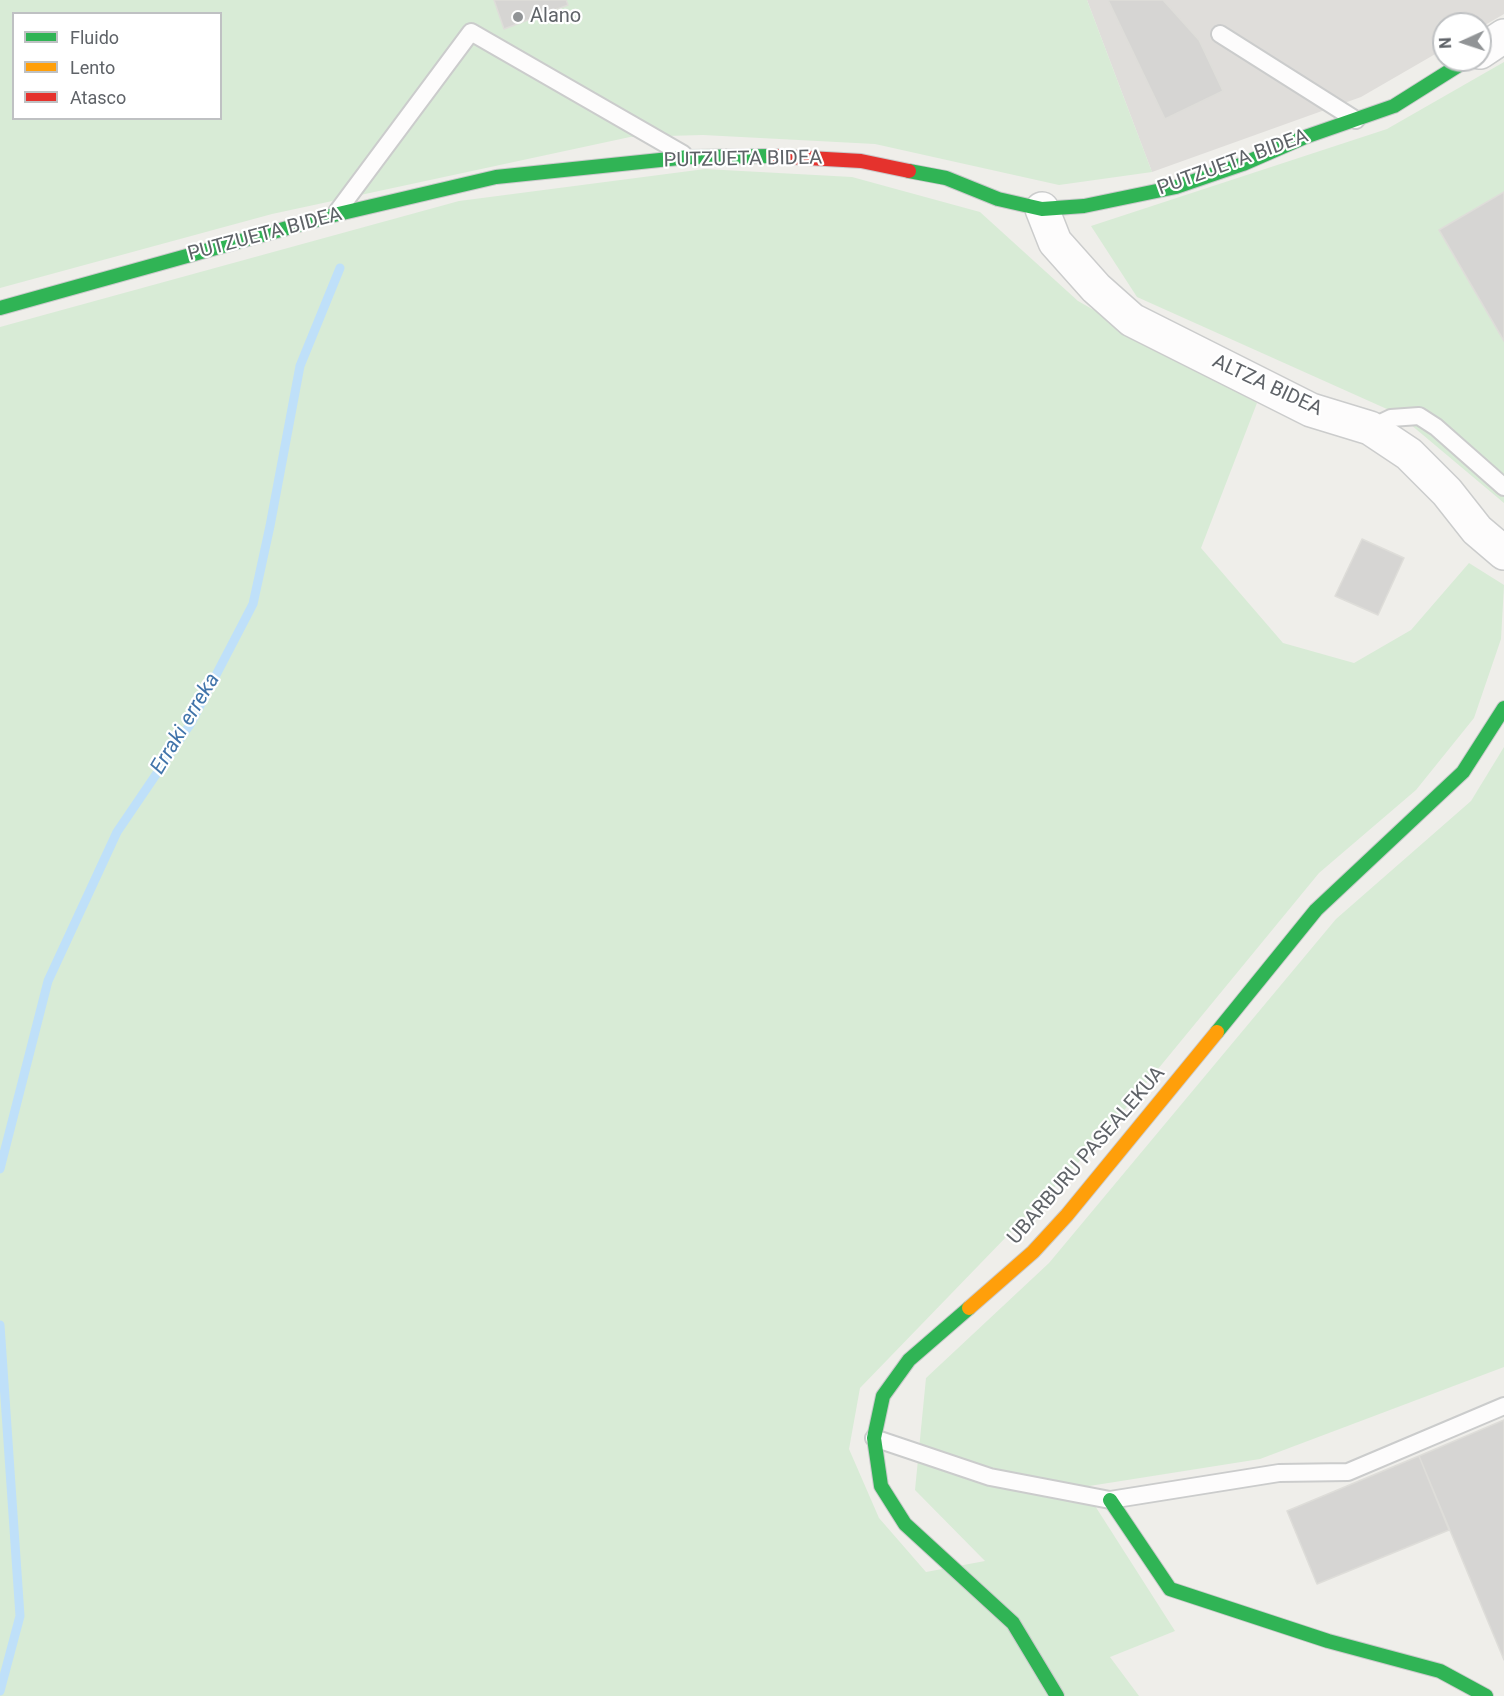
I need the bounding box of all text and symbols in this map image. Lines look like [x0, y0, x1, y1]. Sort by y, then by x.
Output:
place label: Alano [530, 5, 581, 29]
marker: Alano [511, 10, 525, 24]
legend [12, 12, 222, 120]
north arrow [1432, 12, 1492, 72]
text: Fluido [70, 27, 119, 48]
text: N [1436, 37, 1455, 49]
text: Lento [70, 57, 115, 78]
text: Atasco [70, 87, 126, 108]
street label: PUTZUETA BIDEA [1154, 125, 1312, 201]
street label: PUTZUETA BIDEA [663, 147, 823, 173]
street label: PUTZUETA BIDEA [185, 203, 345, 267]
street label: ALTZA BIDEA [1208, 350, 1326, 422]
water label: Erraki erreka [146, 669, 226, 779]
street label: UBARBURU PASEALEKUA [1003, 1062, 1171, 1250]

